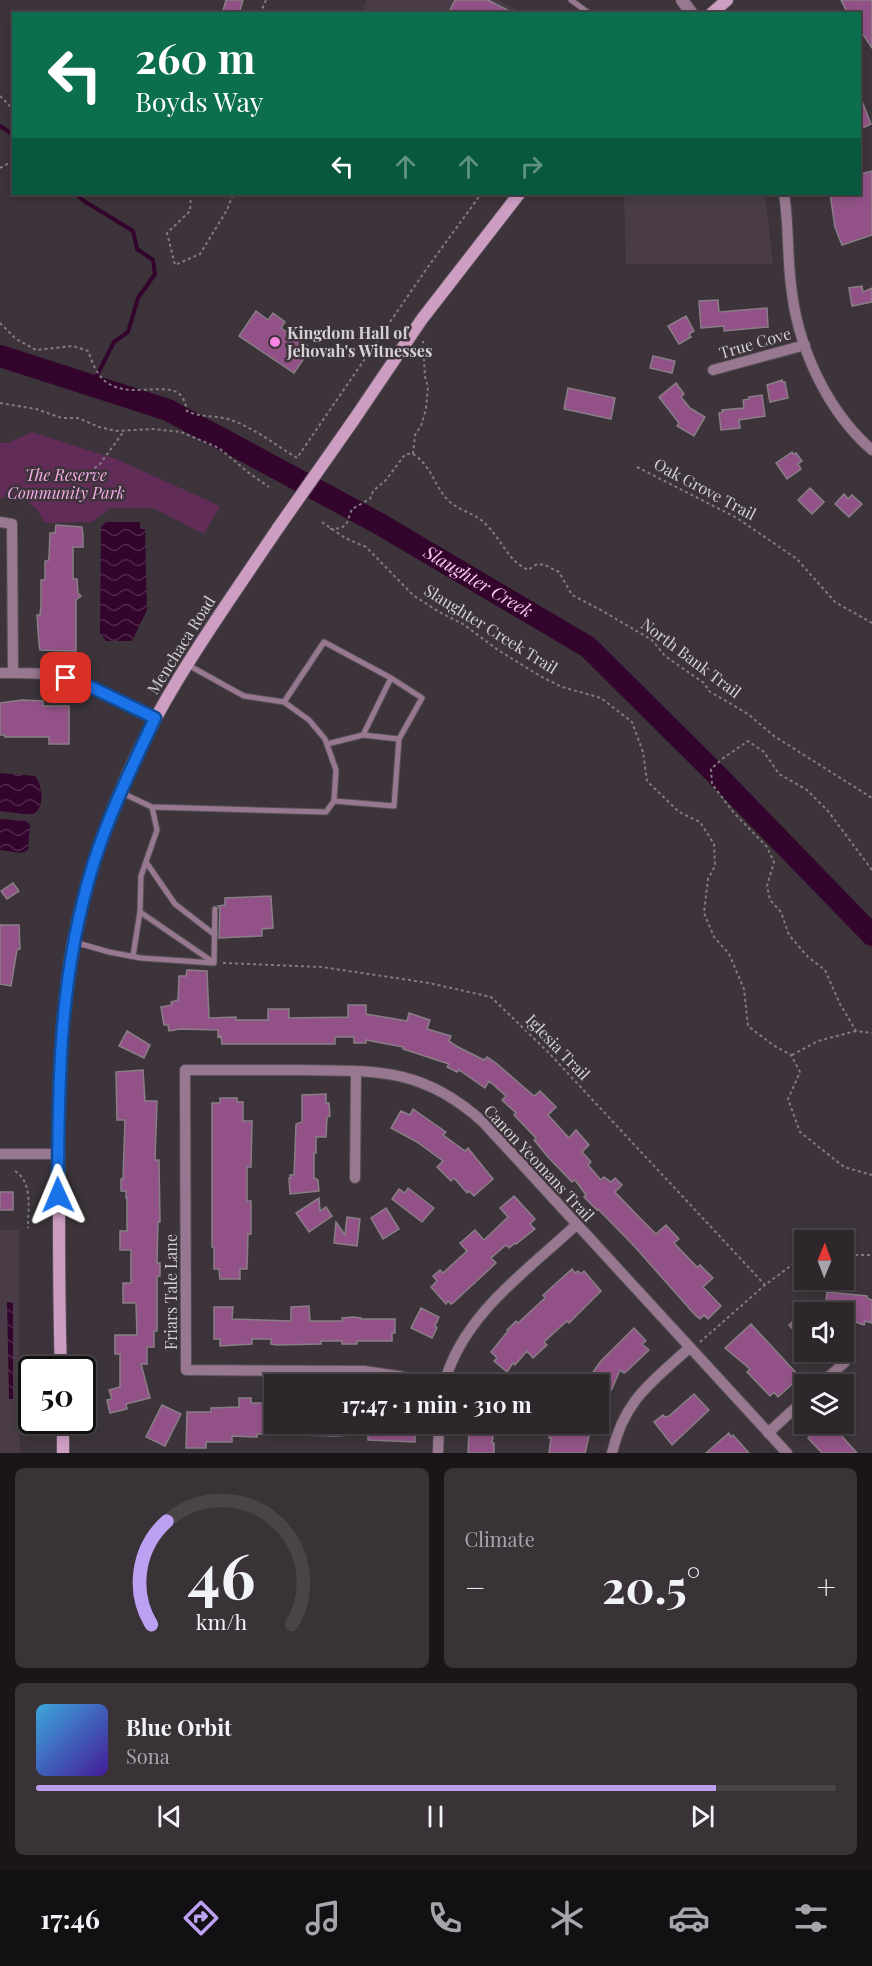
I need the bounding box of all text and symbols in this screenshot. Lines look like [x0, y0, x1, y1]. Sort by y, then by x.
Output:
text: 260 m [135, 29, 255, 85]
icon: left [36, 36, 114, 114]
text: Boyds Way [135, 83, 263, 119]
icon: left [326, 150, 359, 183]
icon: ahead [389, 150, 422, 183]
icon: ahead [452, 150, 485, 183]
icon: right [515, 150, 548, 183]
place label: Kingdom Hall of Jehovah's Witnesses [286, 322, 432, 361]
street label: True Cove [716, 322, 793, 363]
marker: Kingdom Hall of Jehovah's Witnesses [268, 335, 282, 349]
street label: Oak Grove Trail [651, 453, 760, 525]
park label: The Reserve Community Park [7, 464, 125, 503]
water label: Slaughter Creek [419, 539, 537, 623]
street label: Slaughter Creek Trail [421, 579, 562, 678]
street label: Menchaca Road [142, 592, 219, 698]
street label: North Bank Trail [637, 613, 746, 702]
pin [40, 652, 91, 703]
icon: arrive [49, 661, 82, 694]
street label: Iglesia Trail [522, 1009, 595, 1084]
street label: Canon Yeomans Trail [480, 1100, 599, 1226]
position arrow [26, 1163, 90, 1227]
north arrow [794, 1230, 854, 1290]
map controls [794, 1230, 854, 1434]
street label: Friars Tale Lane [160, 1234, 181, 1350]
button: sound [794, 1302, 854, 1362]
speed limit sign: 50 [18, 1356, 96, 1434]
button: layers [794, 1374, 854, 1434]
text: 17:47 · 1 min · 310 m [341, 1389, 532, 1419]
text: Climate [465, 1525, 535, 1552]
text: 46 [188, 1531, 256, 1615]
text: 20.5° [602, 1555, 701, 1615]
text: − [465, 1564, 486, 1608]
text: + [817, 1564, 836, 1608]
text: km/h [196, 1607, 248, 1635]
text: Blue Orbit [126, 1712, 232, 1742]
text: Sona [126, 1742, 170, 1769]
icon: previous [153, 1800, 186, 1833]
icon: pause [419, 1800, 452, 1833]
icon: next [686, 1800, 719, 1833]
icon: directions [180, 1897, 222, 1939]
icon: music [302, 1897, 344, 1939]
icon: phone [424, 1897, 466, 1939]
icon: climate [546, 1897, 588, 1939]
icon: car [668, 1897, 710, 1939]
icon: filters [790, 1897, 832, 1939]
text: 17:46 [40, 1900, 100, 1936]

